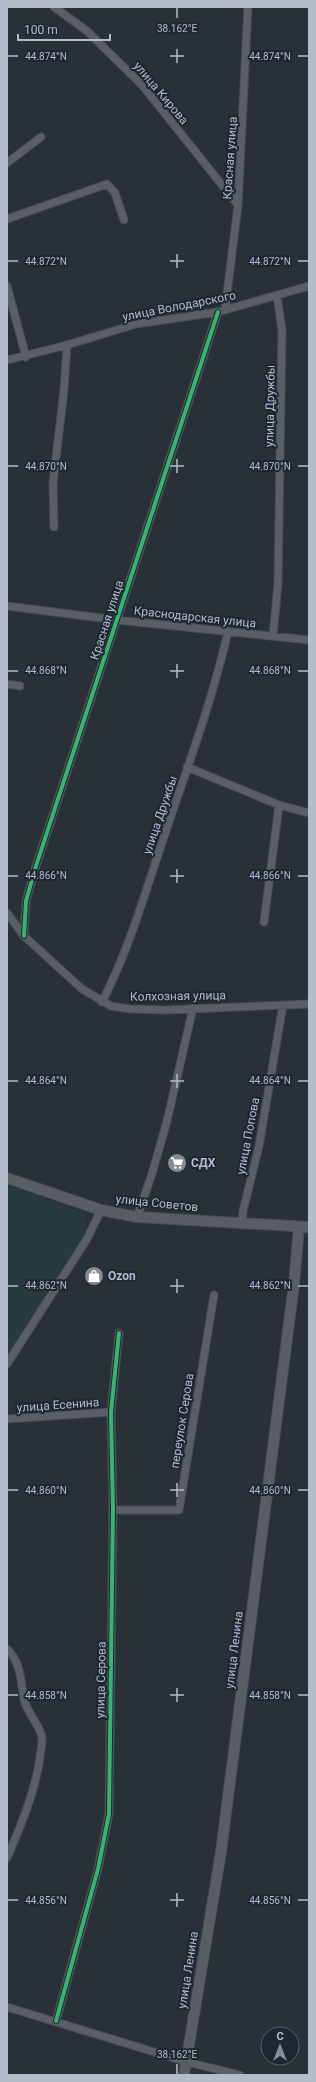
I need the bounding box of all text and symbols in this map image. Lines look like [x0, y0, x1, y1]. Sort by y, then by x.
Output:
scale bar [18, 16, 110, 42]
text: 100 m [24, 23, 58, 37]
text: 38.162°E [157, 23, 197, 34]
text: 44.874°N [25, 51, 67, 62]
text: 44.874°N [249, 51, 291, 62]
street label: улица Кирова [131, 59, 191, 127]
street label: Красная улица [220, 116, 240, 200]
text: 44.872°N [25, 256, 67, 267]
text: 44.872°N [249, 256, 291, 267]
street label: улица Володарского [121, 288, 237, 324]
street label: улица Дружбы [262, 365, 278, 447]
text: 44.870°N [25, 461, 67, 472]
text: 44.870°N [249, 461, 291, 472]
street label: Красная улица [88, 578, 126, 662]
street label: Краснодарская улица [133, 604, 257, 630]
text: 44.868°N [25, 665, 67, 676]
text: 44.868°N [249, 665, 291, 676]
street label: улица Дружбы [140, 774, 180, 856]
text: 44.866°N [25, 870, 67, 881]
text: 44.866°N [249, 870, 291, 881]
street label: Колхозная улица [130, 988, 226, 1004]
text: 44.864°N [25, 1075, 67, 1086]
text: 44.864°N [249, 1075, 291, 1086]
street label: улица Попова [234, 1096, 262, 1176]
supermarket icon: СДХ [166, 1152, 188, 1174]
place label: СДХ [191, 1156, 216, 1170]
street label: улица Советов [115, 1192, 199, 1214]
shop icon: Ozon [83, 1265, 105, 1287]
place label: Ozon [108, 1269, 136, 1283]
text: 44.862°N [25, 1280, 67, 1291]
text: 44.862°N [249, 1280, 291, 1291]
street label: переулок Серова [168, 1372, 196, 1470]
street label: улица Есенина [16, 1395, 100, 1415]
text: 44.860°N [25, 1485, 67, 1496]
text: 44.860°N [249, 1485, 291, 1496]
street label: улица Ленина [222, 1610, 246, 1690]
street label: улица Серова [93, 1641, 109, 1719]
text: 44.858°N [25, 1690, 67, 1701]
text: 44.858°N [249, 1690, 291, 1701]
text: 44.856°N [25, 1895, 67, 1906]
text: 44.856°N [249, 1895, 291, 1906]
street label: улица Ленина [175, 1930, 201, 2010]
north arrow [260, 2026, 300, 2066]
text: С [276, 2030, 284, 2043]
text: 38.162°E [157, 2049, 197, 2060]

